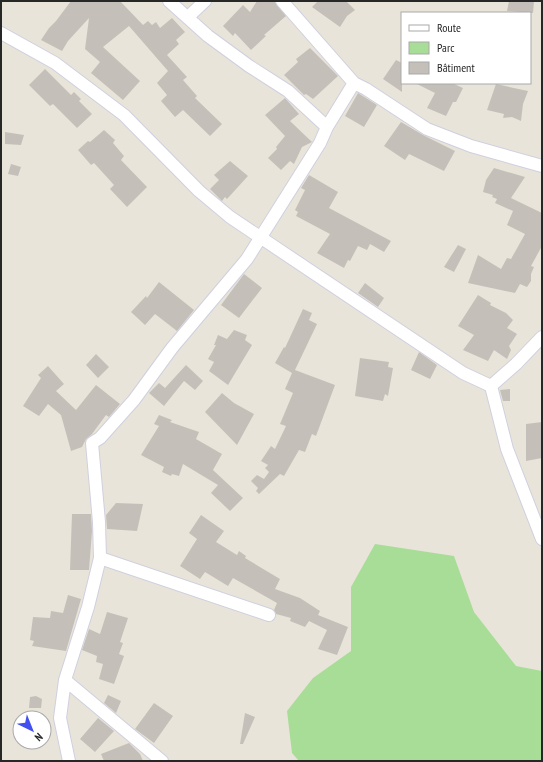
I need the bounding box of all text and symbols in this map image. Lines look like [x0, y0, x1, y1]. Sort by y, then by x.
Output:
legend [401, 12, 531, 84]
text: Route [437, 20, 461, 35]
text: Parc [437, 40, 455, 55]
text: Bâtiment [437, 60, 475, 75]
north arrow [12, 710, 52, 750]
text: N [32, 730, 46, 744]

